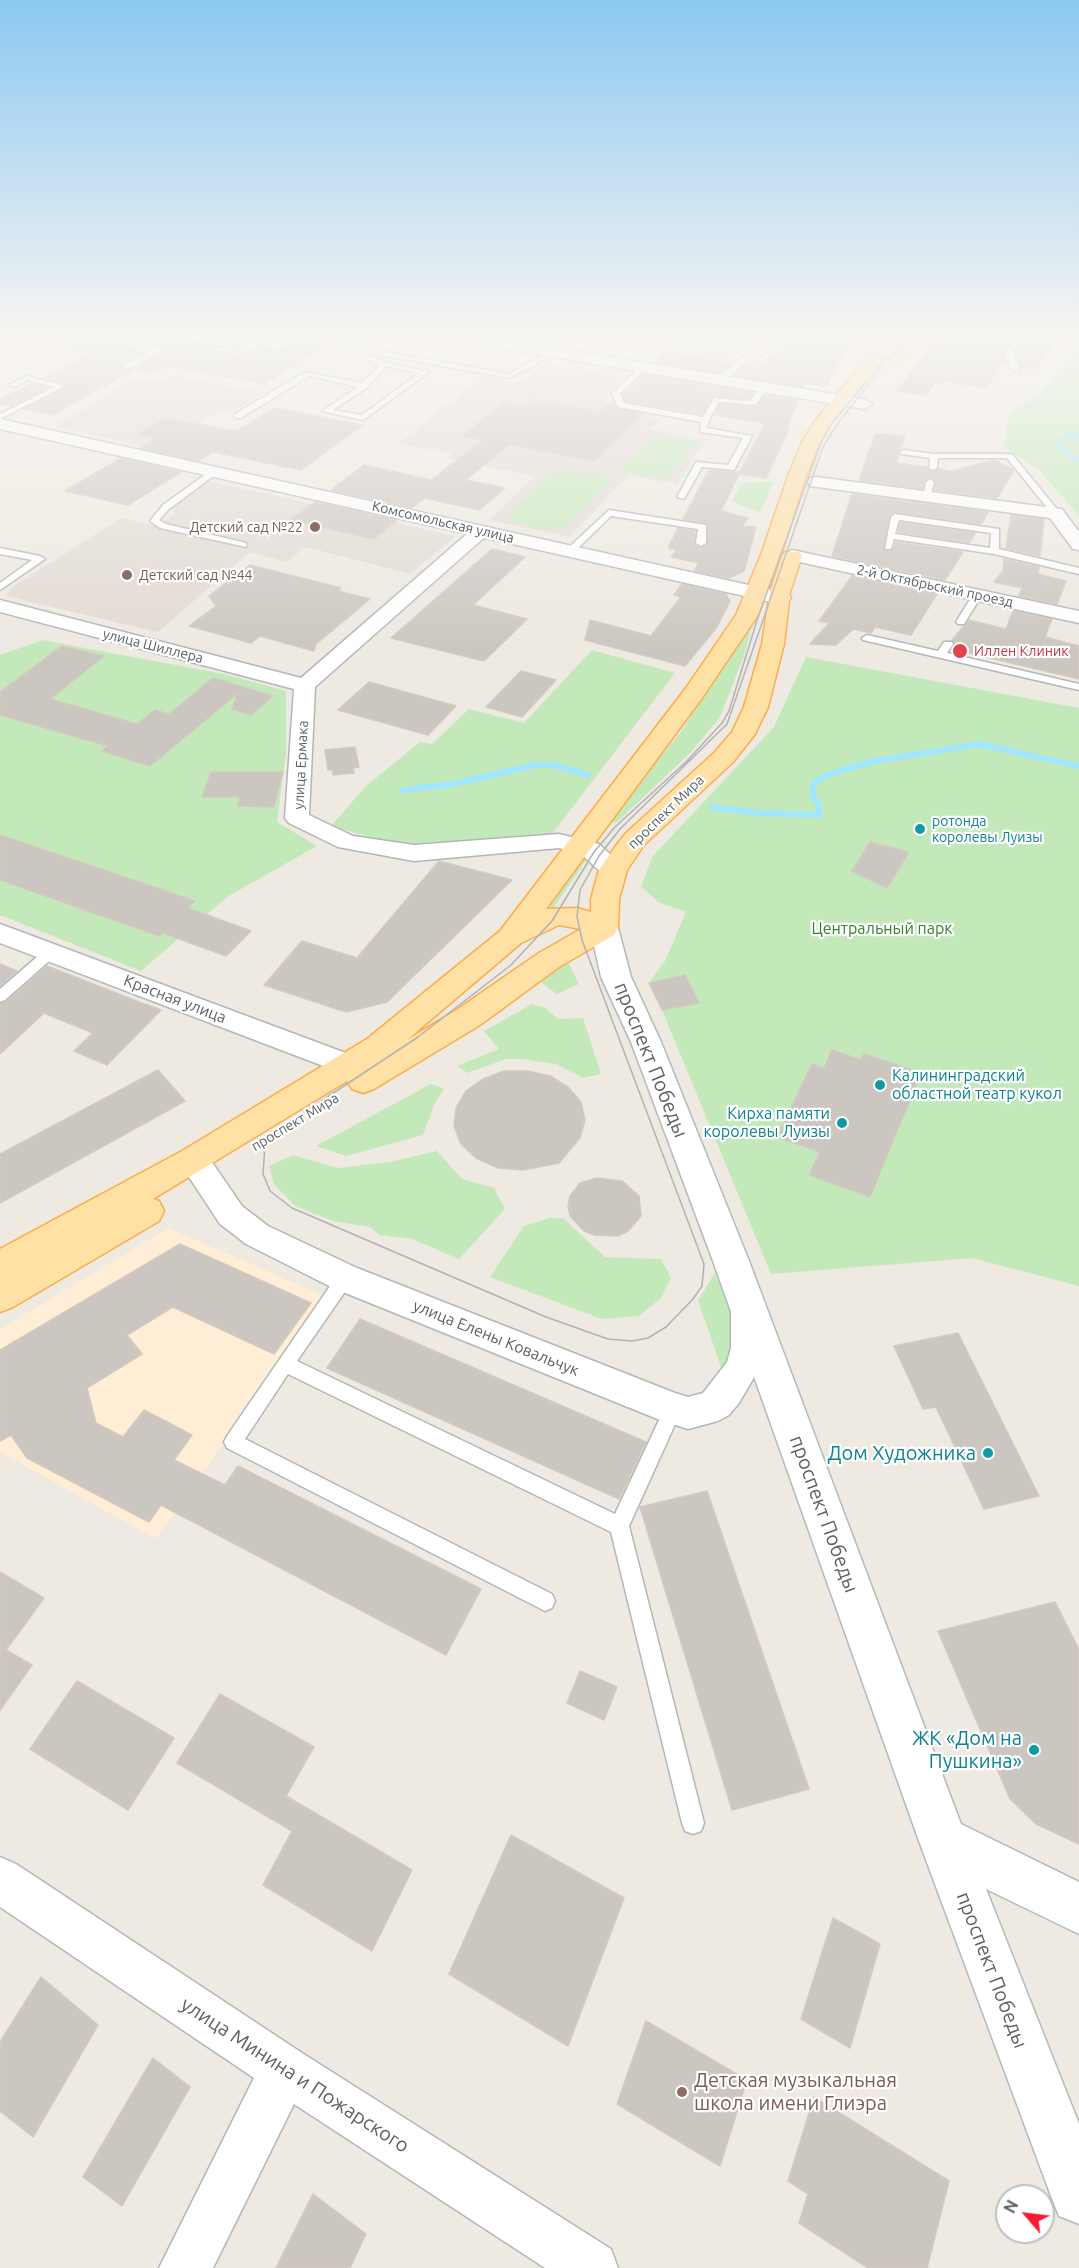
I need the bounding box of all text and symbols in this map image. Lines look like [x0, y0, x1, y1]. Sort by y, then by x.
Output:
street label: Комсомольская улица [370, 497, 516, 547]
place label: Детский сад №22 [189, 519, 303, 535]
marker: Детский сад №22 [308, 520, 322, 534]
street label: 2-й Октябрьский проезд [855, 561, 1015, 611]
place label: Детский сад №44 [139, 567, 253, 583]
marker: Детский сад №44 [120, 568, 134, 582]
street label: улица Шиллера [101, 625, 205, 667]
marker: Иллен Клиник [951, 642, 969, 660]
place label: Иллен Клиник [974, 643, 1068, 659]
street label: улица Ермака [290, 720, 312, 810]
street label: проспект Мира [624, 772, 708, 852]
place label: ротонда королевы Луизы [932, 813, 1043, 846]
marker: ротонда королевы Луизы [913, 822, 927, 836]
park label: Центральный парк [811, 919, 953, 939]
street label: Красная улица [121, 971, 229, 1027]
street label: проспект Победы [609, 979, 693, 1141]
place label: Калининградский областной театр кукол [892, 1066, 1062, 1104]
marker: Калининградский областной театр кукол [873, 1078, 887, 1092]
street label: проспект Мира [248, 1089, 342, 1155]
place label: Кирха памяти королевы Луизы [704, 1104, 830, 1142]
marker: Кирха памяти королевы Луизы [835, 1116, 849, 1130]
street label: улица Елены Ковальчук [410, 1296, 582, 1380]
street label: проспект Победы [784, 1432, 864, 1596]
place label: Дом Художника [828, 1441, 976, 1465]
marker: Дом Художника [981, 1446, 995, 1460]
place label: ЖК «Дом на Пушкина» [912, 1726, 1022, 1773]
marker: ЖК «Дом на Пушкина» [1027, 1743, 1041, 1757]
street label: проспект Победы [951, 1889, 1033, 2051]
street label: улица Минина и Пожарского [176, 1992, 414, 2158]
place label: Детская музыкальная школа имени Глиэра [694, 2068, 897, 2115]
marker: Детская музыкальная школа имени Глиэра [675, 2085, 689, 2099]
north arrow [995, 2184, 1055, 2244]
text: N [1000, 2197, 1022, 2216]

